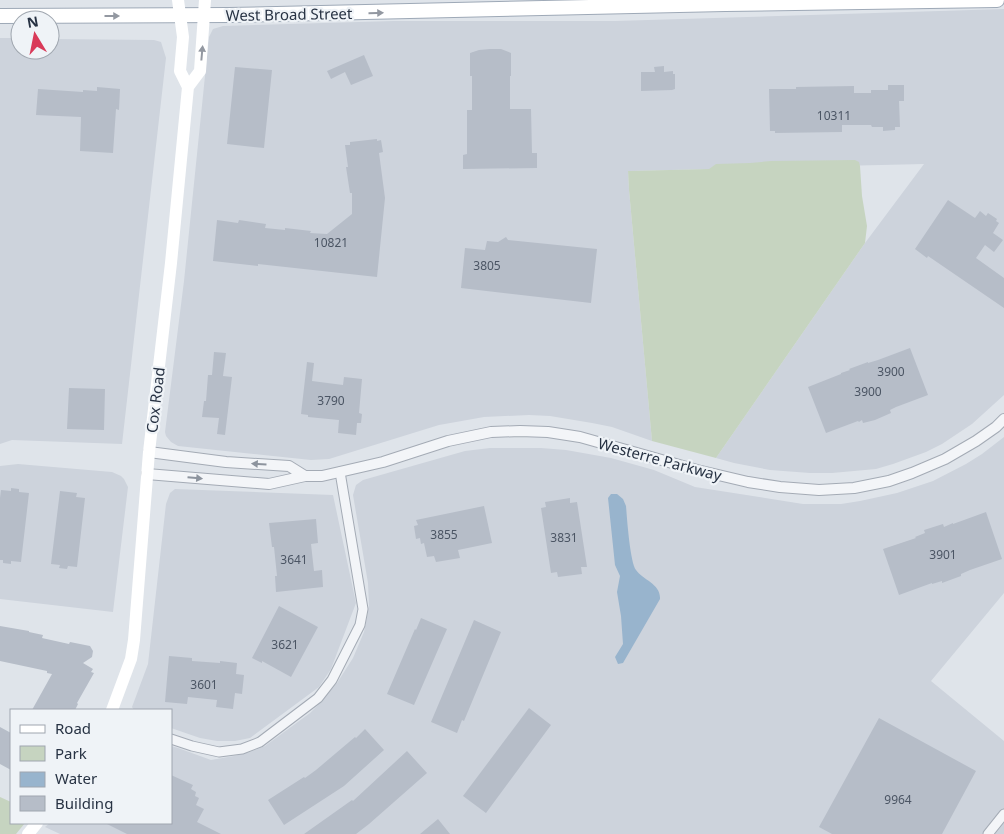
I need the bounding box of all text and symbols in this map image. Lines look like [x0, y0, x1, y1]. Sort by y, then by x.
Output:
street label: West Broad Street [225, 3, 353, 25]
one-way arrow [368, 8, 384, 16]
north arrow [10, 10, 60, 60]
text: N [25, 11, 40, 32]
one-way arrow [104, 12, 120, 20]
one-way arrow [198, 45, 206, 61]
house number: 10311 [817, 107, 851, 124]
house number: 10821 [314, 234, 348, 251]
house number: 3805 [473, 257, 501, 274]
house number: 3900 [877, 363, 905, 380]
street label: Cox Road [141, 366, 169, 434]
house number: 3900 [854, 383, 882, 400]
house number: 3790 [317, 392, 345, 409]
street label: Westerre Parkway [596, 433, 724, 485]
one-way arrow [251, 460, 267, 468]
one-way arrow [188, 475, 204, 483]
house number: 3855 [430, 526, 458, 543]
house number: 3831 [550, 529, 578, 546]
house number: 3901 [929, 546, 957, 563]
house number: 3641 [280, 551, 308, 568]
house number: 3621 [271, 636, 299, 653]
house number: 3601 [190, 676, 218, 693]
legend [10, 709, 172, 824]
text: Road [55, 718, 91, 738]
text: Park [55, 743, 87, 763]
text: Water [55, 768, 97, 788]
house number: 9964 [884, 791, 912, 808]
text: Building [55, 793, 113, 813]

